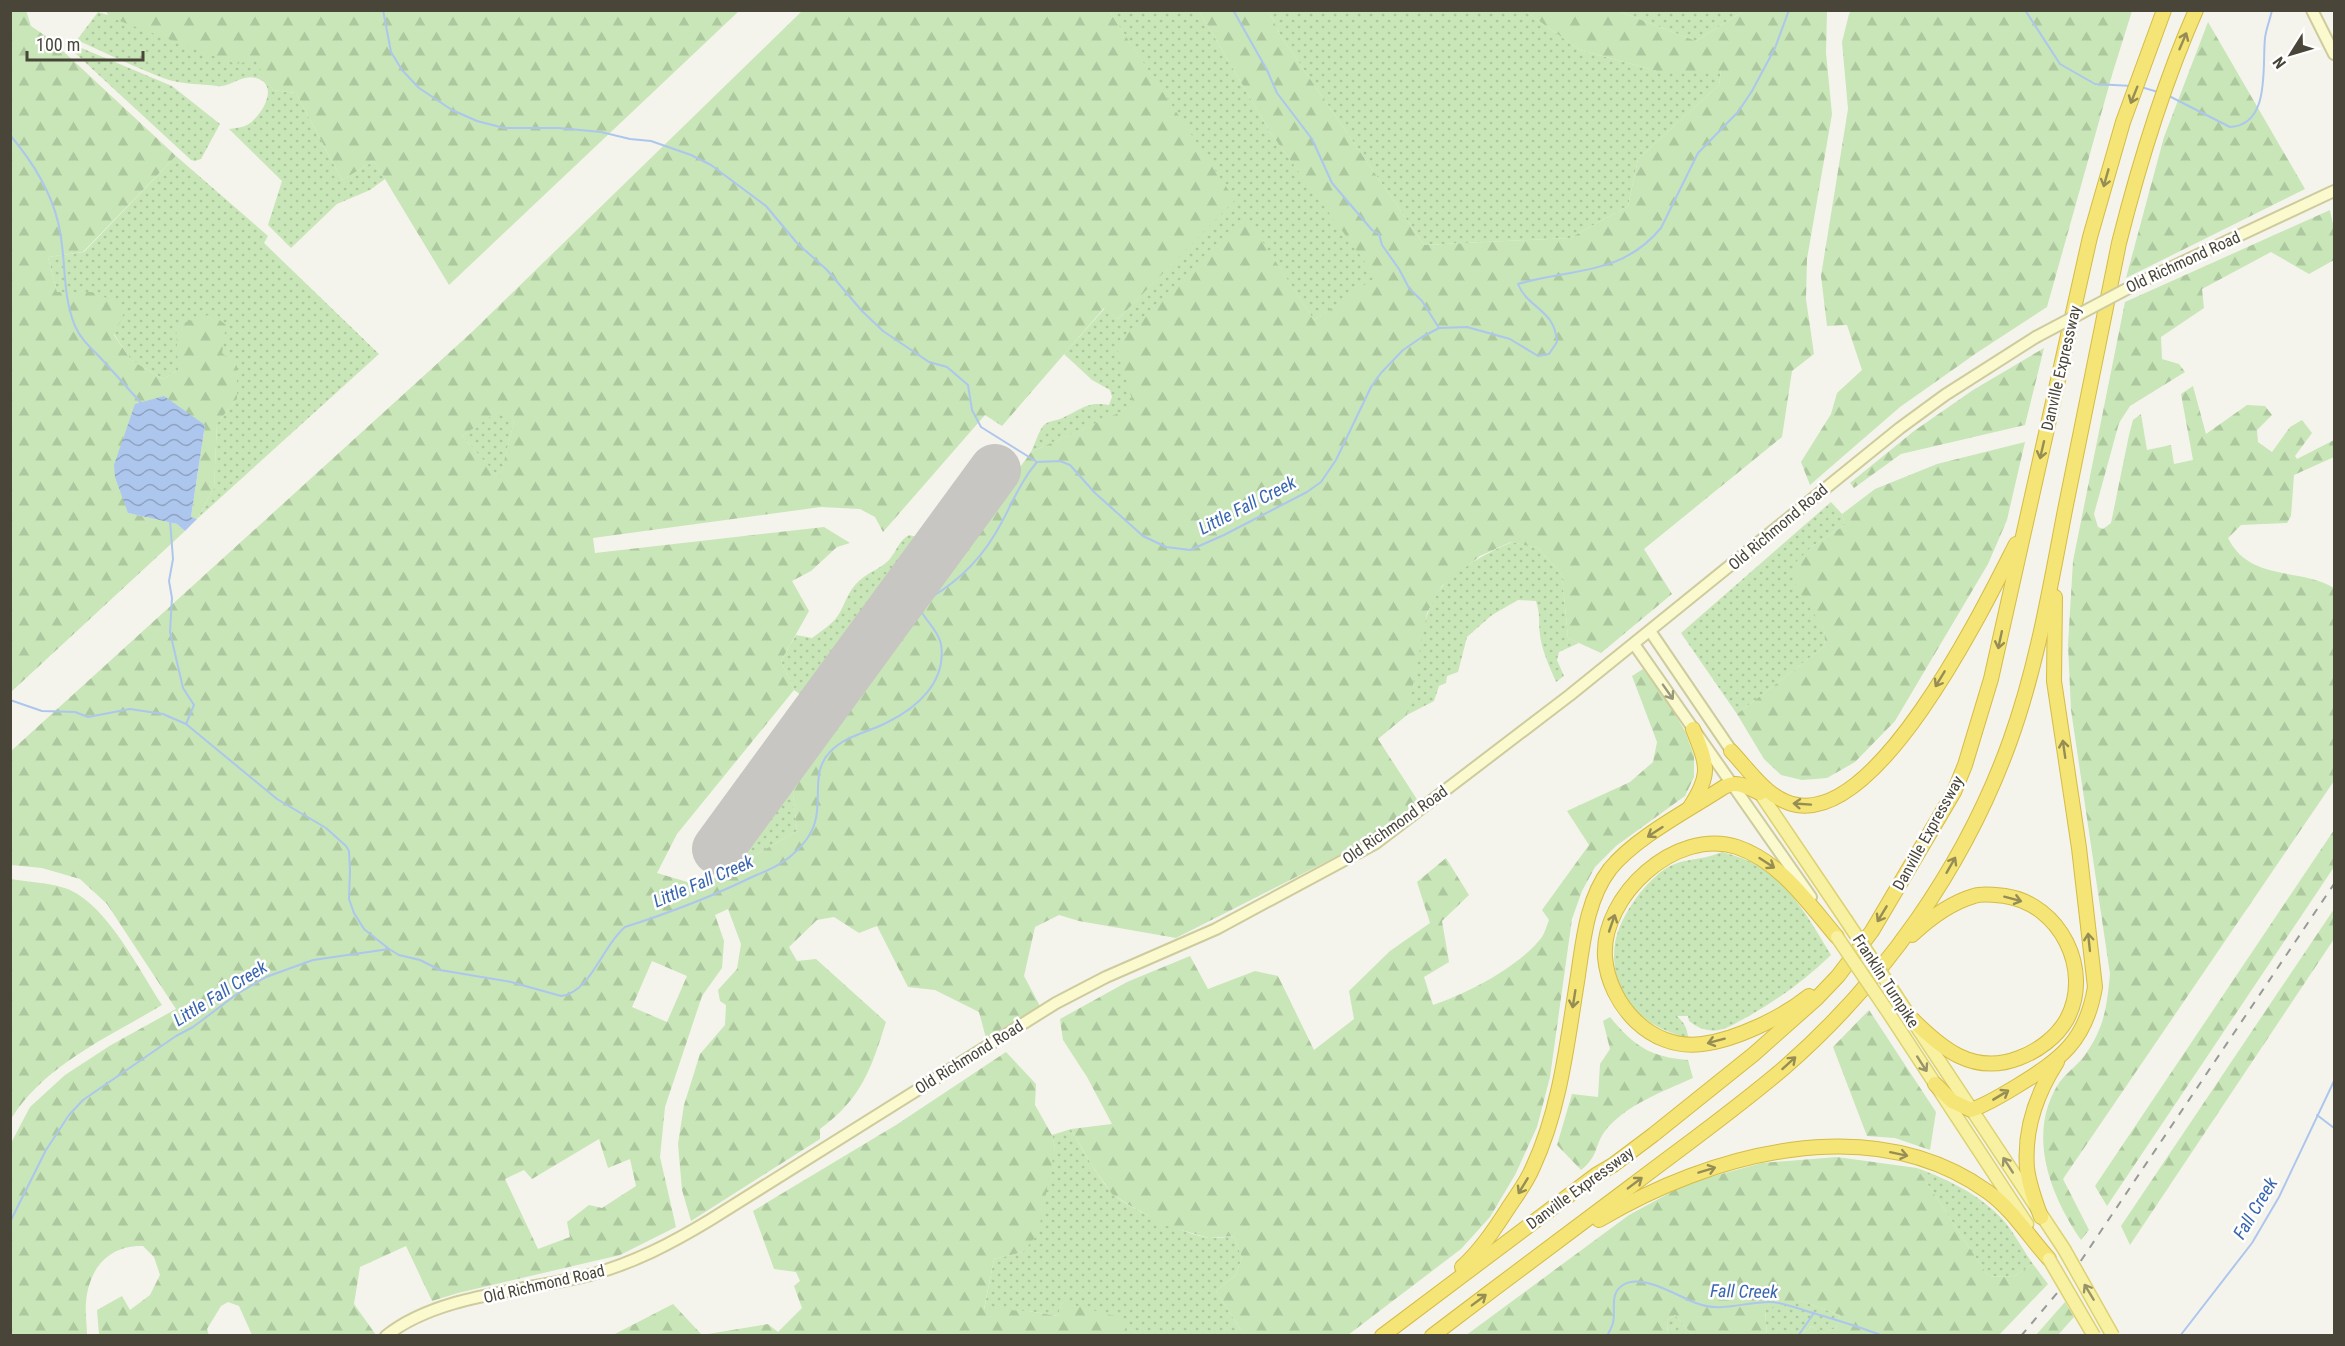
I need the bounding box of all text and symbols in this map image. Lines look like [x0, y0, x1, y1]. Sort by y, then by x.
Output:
scale bar [27, 24, 142, 62]
north arrow [2261, 24, 2321, 84]
one-way arrow [2178, 32, 2189, 50]
text: 100 m [36, 34, 80, 55]
text: N [2269, 53, 2290, 72]
one-way arrow [2128, 85, 2139, 103]
one-way arrow [2100, 169, 2112, 188]
street label: Old Richmond Road [2123, 227, 2243, 297]
street label: Danville Expressway [2037, 303, 2085, 432]
one-way arrow [2036, 440, 2048, 459]
water label: Little Fall Creek [1195, 471, 1300, 539]
street label: Old Richmond Road [1724, 480, 1832, 574]
one-way arrow [1994, 630, 2005, 650]
one-way arrow [1934, 670, 1946, 687]
one-way arrow [1662, 683, 1674, 700]
one-way arrow [2059, 739, 2070, 759]
street label: Danville Expressway [1889, 772, 1967, 894]
street label: Old Richmond Road [1339, 782, 1451, 868]
one-way arrow [1793, 798, 1812, 809]
one-way arrow [1647, 826, 1664, 838]
water label: Little Fall Creek [650, 850, 757, 912]
one-way arrow [1946, 856, 1958, 873]
one-way arrow [1759, 857, 1776, 870]
one-way arrow [2003, 893, 2022, 905]
one-way arrow [1876, 905, 1888, 922]
one-way arrow [1608, 914, 1619, 932]
street label: Franklin Turnpike [1849, 931, 1923, 1031]
one-way arrow [2084, 933, 2095, 953]
water label: Little Fall Creek [169, 955, 272, 1030]
one-way arrow [1568, 989, 1579, 1009]
street label: Old Richmond Road [911, 1016, 1027, 1098]
one-way arrow [1707, 1036, 1726, 1047]
one-way arrow [1917, 1055, 1929, 1072]
one-way arrow [1781, 1056, 1796, 1070]
one-way arrow [1992, 1089, 2009, 1101]
street label: Danville Expressway [1523, 1143, 1638, 1233]
one-way arrow [1889, 1149, 1908, 1160]
one-way arrow [2002, 1158, 2014, 1174]
one-way arrow [1697, 1164, 1716, 1175]
water label: Fall Creek [2229, 1173, 2282, 1242]
one-way arrow [1516, 1177, 1528, 1194]
one-way arrow [1627, 1177, 1643, 1190]
street label: Old Richmond Road [482, 1261, 606, 1307]
water label: Fall Creek [1710, 1280, 1779, 1302]
one-way arrow [2083, 1284, 2095, 1301]
one-way arrow [1471, 1294, 1487, 1307]

